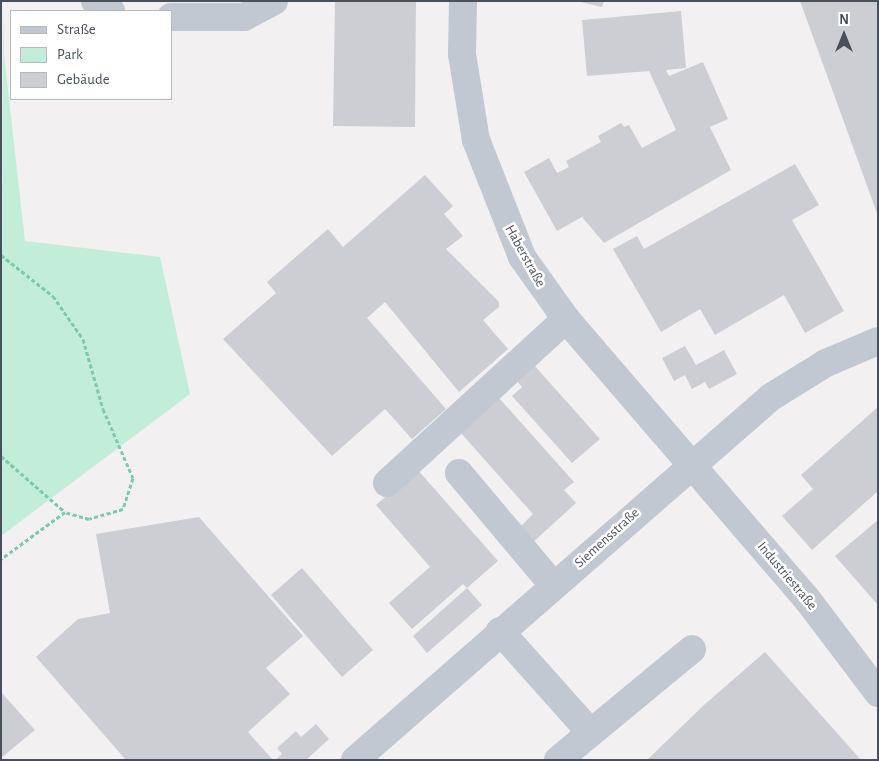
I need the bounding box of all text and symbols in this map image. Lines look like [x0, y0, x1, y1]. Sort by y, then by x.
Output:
legend [10, 10, 172, 100]
north arrow [819, 10, 869, 60]
text: N [839, 13, 849, 27]
text: Straße [57, 22, 96, 37]
text: Park [57, 47, 83, 62]
text: Gebäude [57, 72, 110, 87]
street label: Haberstraße [501, 222, 549, 290]
street label: Siemensstraße [571, 505, 643, 571]
street label: Industriestraße [754, 538, 820, 614]

